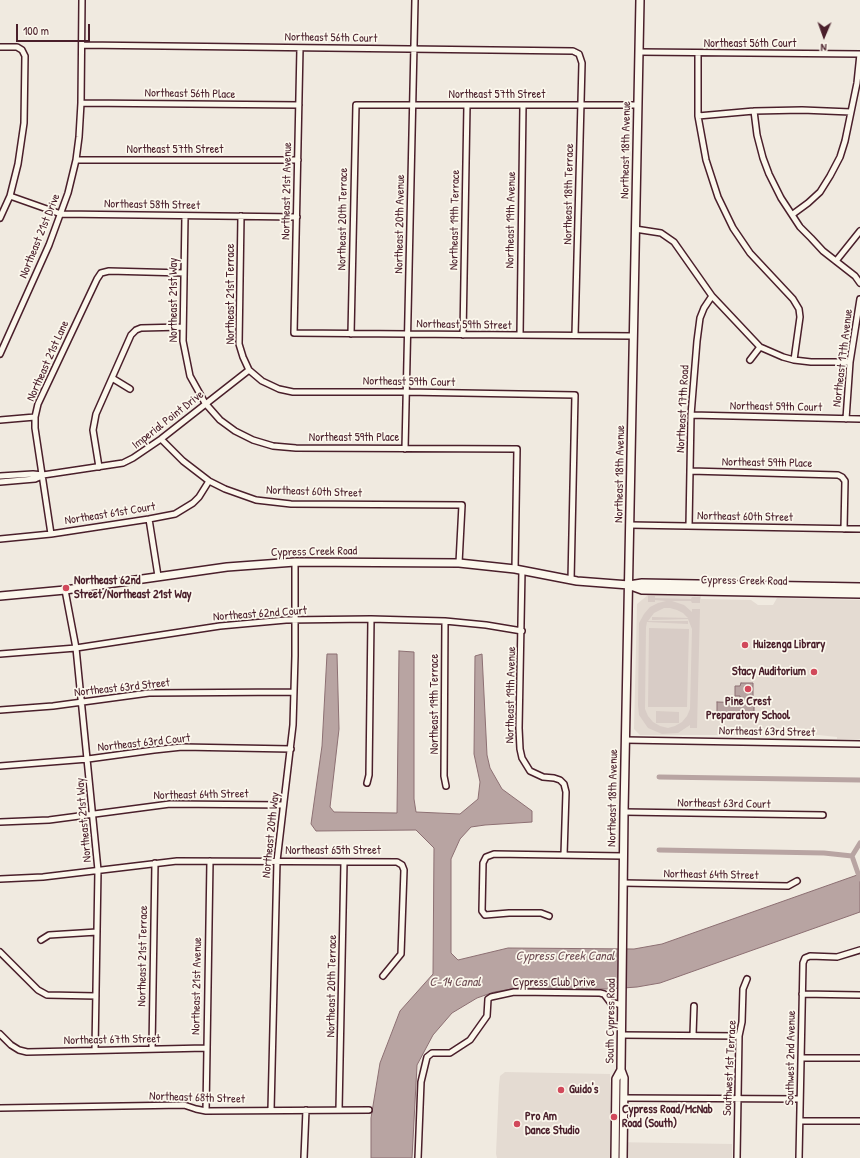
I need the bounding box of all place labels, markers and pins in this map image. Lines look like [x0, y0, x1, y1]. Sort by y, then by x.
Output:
place label: Northeast 62nd Street/Northeast 21st Way [74, 574, 192, 602]
marker: Northeast 62nd Street/Northeast 21st Way [61, 583, 71, 593]
place label: Huizenga Library [753, 638, 825, 652]
marker: Huizenga Library [740, 640, 750, 650]
place label: Stacy Auditorium [732, 665, 806, 679]
marker: Stacy Auditorium [809, 667, 819, 677]
marker: Pine Crest Preparatory School [743, 684, 753, 694]
place label: Pine Crest Preparatory School [706, 695, 790, 723]
place label: Guido's [569, 1083, 598, 1097]
marker: Guido's [556, 1085, 566, 1095]
place label: Cypress Road/McNab Road (South) [622, 1103, 713, 1131]
place label: Pro Am Dance Studio [525, 1110, 580, 1138]
marker: Cypress Road/McNab Road (South) [609, 1112, 619, 1122]
marker: Pro Am Dance Studio [512, 1119, 522, 1129]

